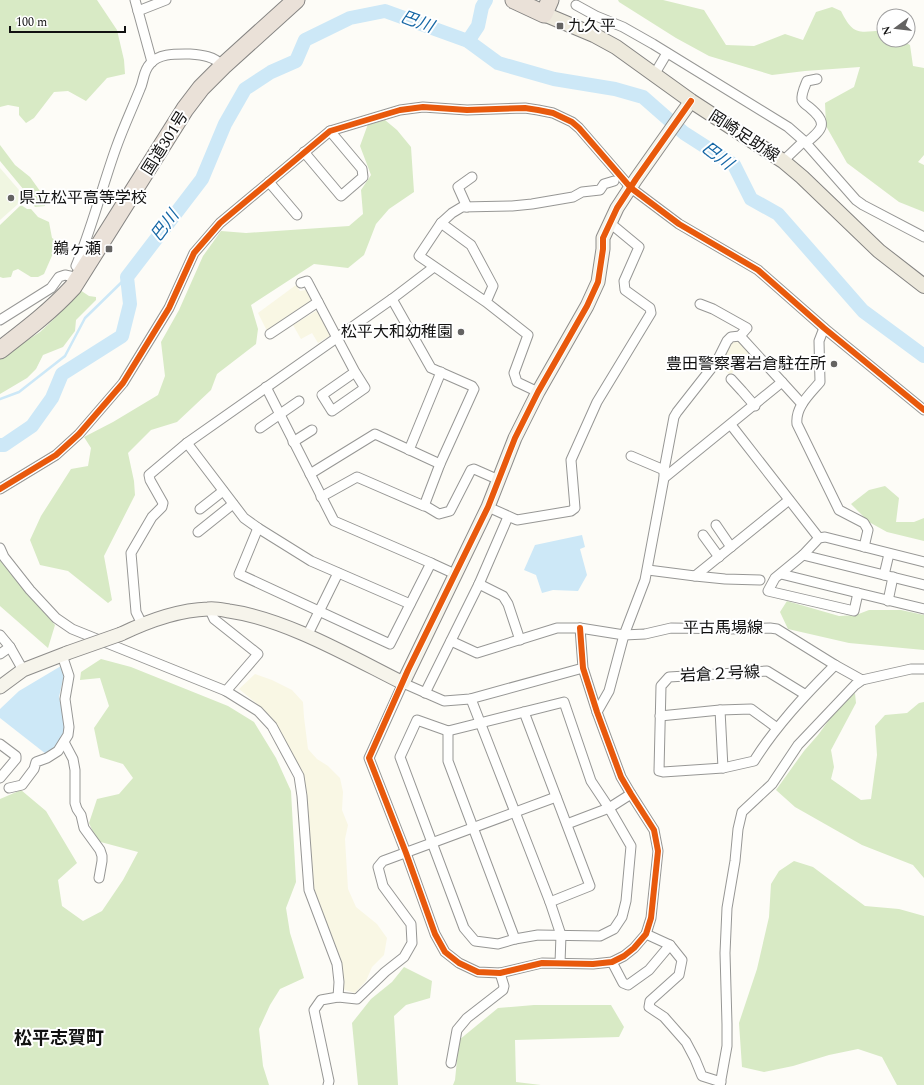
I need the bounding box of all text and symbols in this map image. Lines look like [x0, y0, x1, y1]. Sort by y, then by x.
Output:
water label: 巴川 [397, 4, 439, 41]
scale bar [10, 8, 125, 34]
north arrow [876, 8, 916, 48]
text: 100 m [16, 13, 47, 32]
place label: 九久平 [568, 14, 616, 38]
marker: 九久平 [555, 21, 565, 31]
text: N [877, 24, 896, 37]
street label: 岡崎足助線 [704, 104, 784, 168]
street label: 国道301号 [136, 106, 194, 180]
water label: 巴川 [696, 135, 740, 178]
place label: 県立松平高等学校 [19, 186, 147, 210]
marker: 県立松平高等学校 [6, 193, 16, 203]
water label: 巴川 [144, 203, 187, 247]
place label: 鵜ヶ瀬 [53, 237, 101, 261]
marker: 鵜ヶ瀬 [104, 244, 114, 254]
place label: 松平大和幼稚園 [341, 320, 453, 344]
marker: 松平大和幼稚園 [456, 327, 466, 337]
place label: 豊田警察署岩倉駐在所 [666, 352, 826, 376]
marker: 豊田警察署岩倉駐在所 [829, 359, 839, 369]
street label: 平古馬場線 [683, 616, 763, 640]
street label: 岩倉２号線 [679, 660, 761, 688]
district label: 松平志賀町 [14, 1025, 104, 1052]

